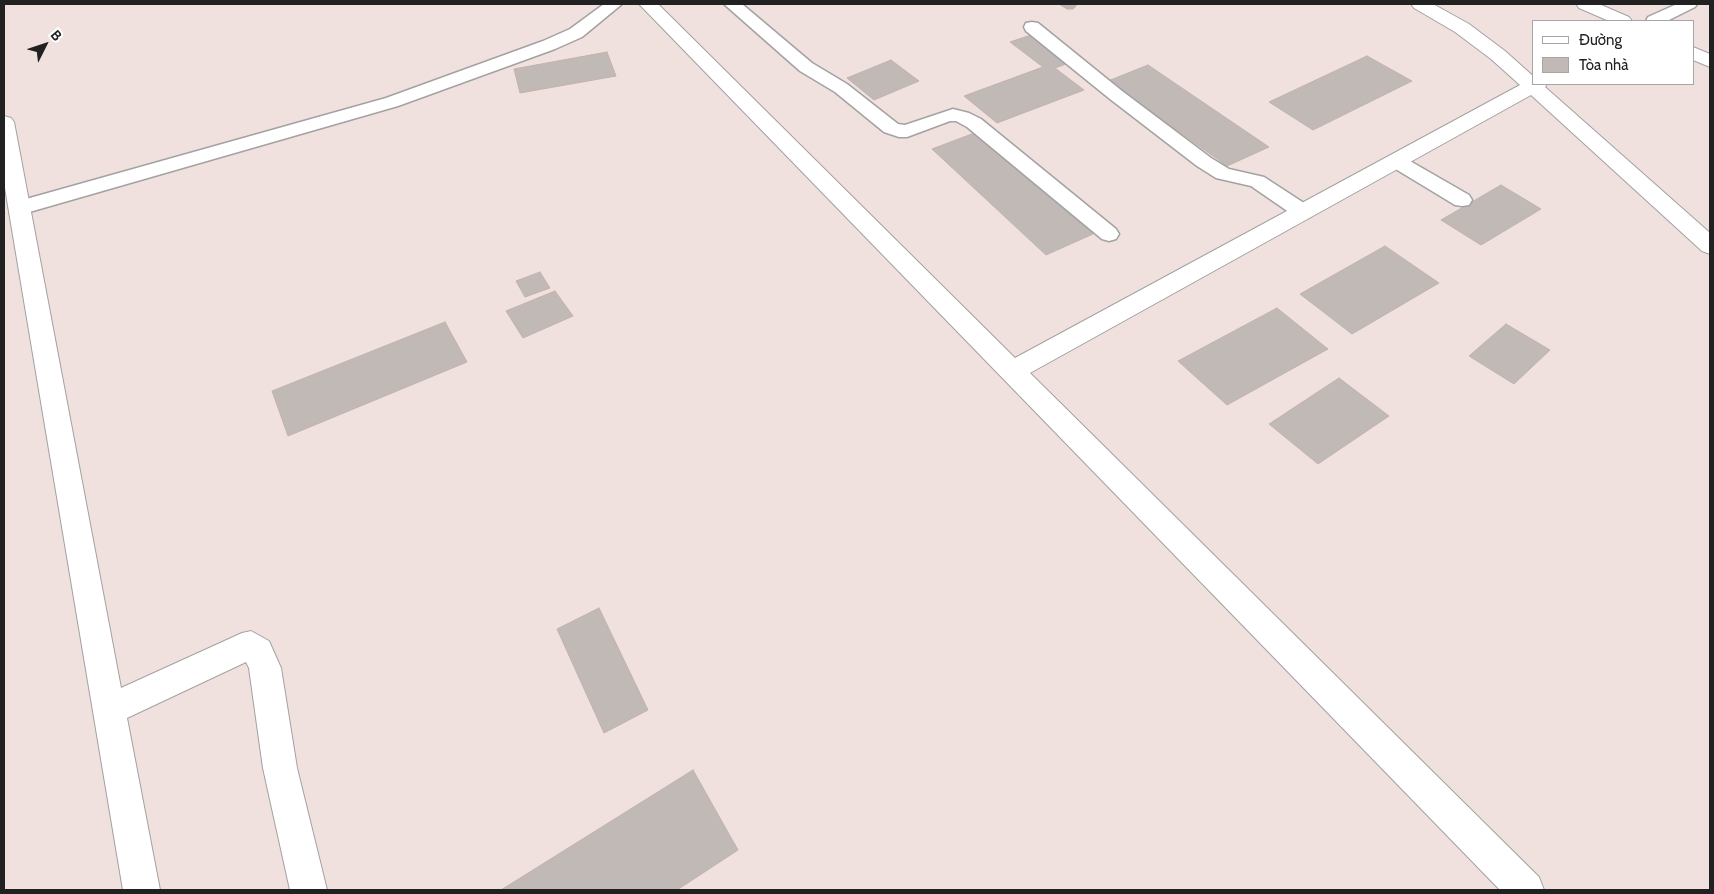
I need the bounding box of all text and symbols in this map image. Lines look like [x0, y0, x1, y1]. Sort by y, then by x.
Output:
north arrow [20, 20, 70, 70]
legend [1532, 20, 1694, 85]
text: B [47, 26, 66, 44]
text: Đường [1579, 31, 1622, 49]
text: Tòa nhà [1579, 56, 1628, 74]

